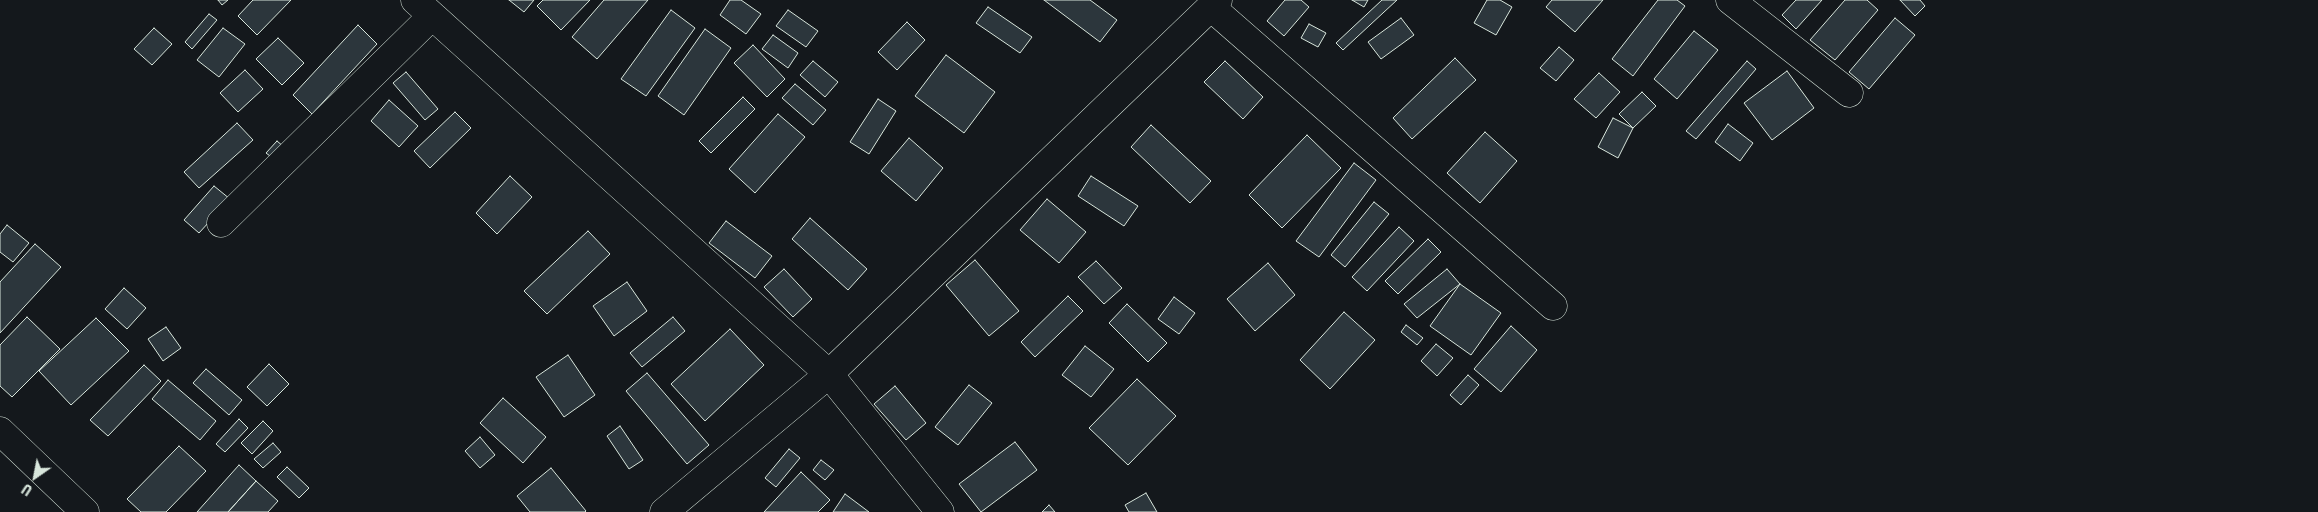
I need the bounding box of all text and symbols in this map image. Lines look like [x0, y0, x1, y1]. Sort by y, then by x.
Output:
north arrow [10, 452, 60, 502]
text: U [19, 481, 35, 499]

